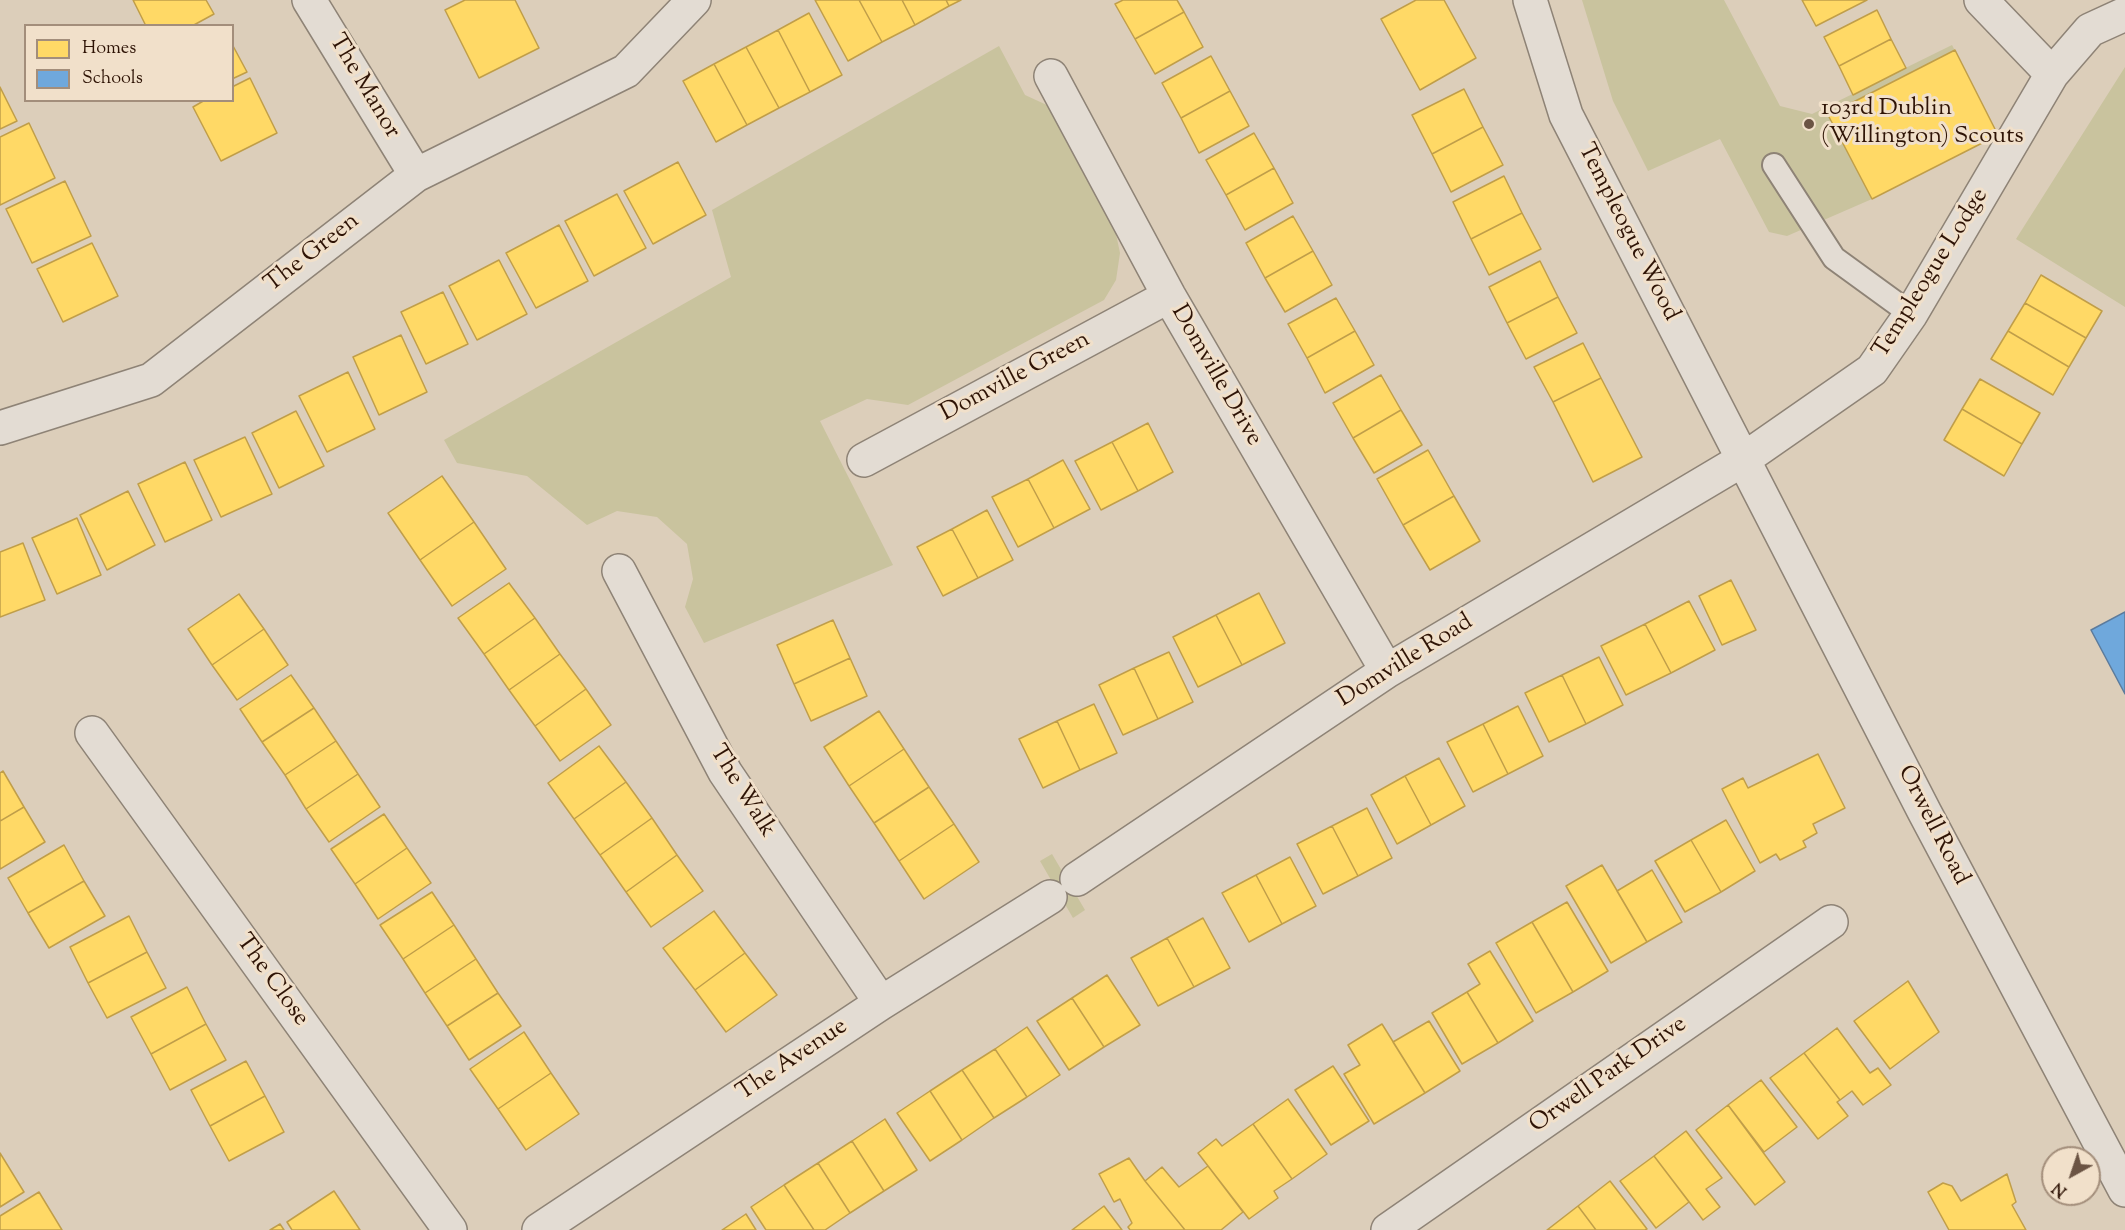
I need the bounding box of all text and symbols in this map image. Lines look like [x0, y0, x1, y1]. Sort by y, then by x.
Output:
legend [24, 24, 234, 102]
street label: The Manor [321, 30, 405, 144]
text: Homes [82, 36, 136, 62]
text: Schools [82, 66, 143, 92]
place label: 103rd Dublin (Willington) Scouts [1821, 96, 2024, 152]
marker: 103rd Dublin (Willington) Scouts [1802, 117, 1816, 131]
street label: Templeogue Wood [1570, 139, 1684, 327]
street label: Templeogue Lodge [1868, 184, 1996, 364]
street label: The Green [260, 208, 366, 300]
street label: Domville Drive [1163, 300, 1267, 452]
street label: Domville Green [936, 326, 1096, 430]
street label: Domville Road [1333, 609, 1479, 715]
street label: The Walk [701, 741, 781, 843]
street label: Orwell Road [1890, 761, 1974, 891]
street label: The Close [228, 929, 314, 1033]
street label: Orwell Park Drive [1525, 1011, 1693, 1141]
street label: The Avenue [732, 1013, 854, 1109]
north arrow [2041, 1146, 2101, 1206]
text: N [2048, 1176, 2073, 1202]

